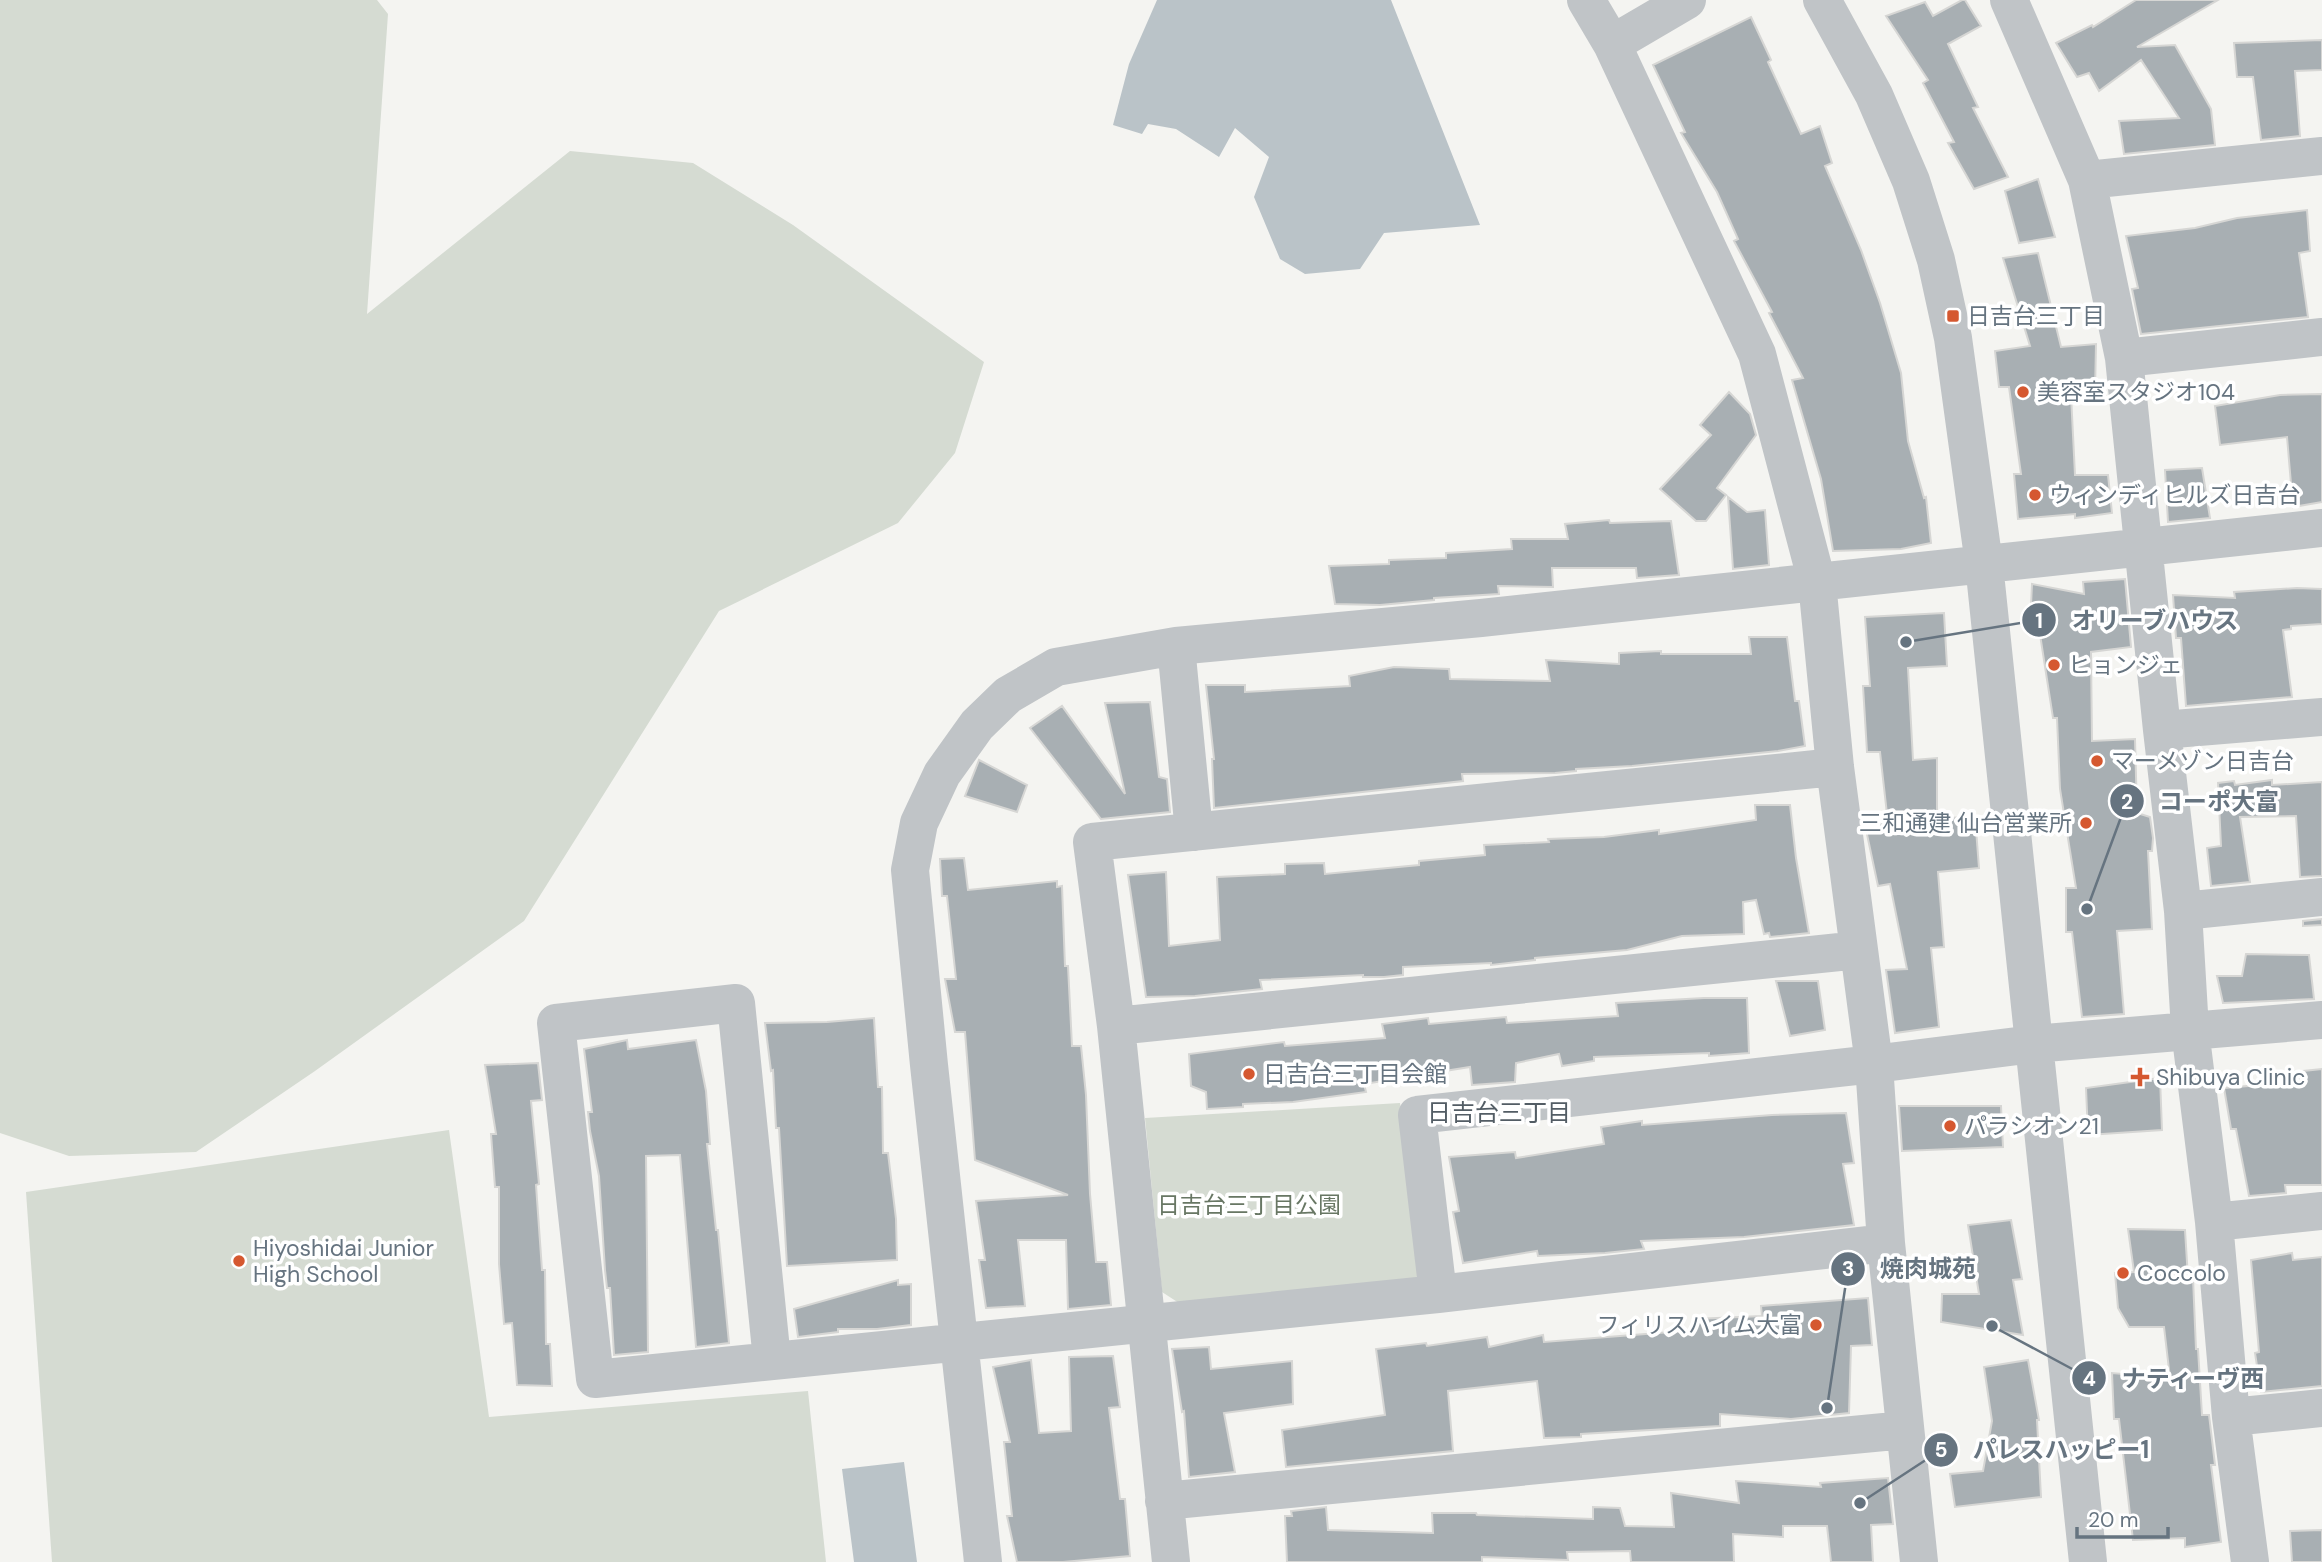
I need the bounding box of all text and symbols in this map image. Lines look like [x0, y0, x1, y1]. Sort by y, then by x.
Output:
place label: 日吉台三丁目 [1967, 301, 2105, 331]
marker: 日吉台三丁目 [1945, 308, 1961, 324]
place label: 美容室スタジオ104 [2037, 377, 2235, 407]
marker: 美容室スタジオ104 [2015, 384, 2031, 400]
place label: ウィンディヒルズ日吉台 [2049, 480, 2300, 510]
marker: ウィンディヒルズ日吉台 [2027, 487, 2043, 503]
callout: オリーブハウス [2022, 598, 2253, 643]
text: オリーブハウス [2072, 605, 2238, 636]
text: 1 [2035, 607, 2043, 635]
place label: ヒョンジェ [2068, 650, 2183, 680]
marker: ヒョンジェ [2046, 657, 2062, 673]
place label: マーメゾン日吉台 [2111, 746, 2294, 776]
marker: マーメゾン日吉台 [2089, 753, 2105, 769]
callout: コーポ大富 [2110, 779, 2293, 824]
text: コーポ大富 [2159, 786, 2279, 817]
text: 2 [2121, 788, 2133, 816]
place label: 三和通建 仙台営業所 [1859, 808, 2072, 838]
marker: 三和通建 仙台営業所 [2078, 815, 2094, 831]
place label: 日吉台三丁目会館 [1263, 1059, 1447, 1089]
place label: Shibuya Clinic [2156, 1062, 2305, 1092]
marker: 日吉台三丁目会館 [1241, 1066, 1257, 1082]
marker: Shibuya Clinic [2130, 1067, 2150, 1087]
district label: 日吉台三丁目 [1427, 1097, 1571, 1128]
place label: パラシオン21 [1964, 1111, 2099, 1141]
marker: パラシオン21 [1942, 1118, 1958, 1134]
park label: 日吉台三丁目公園 [1157, 1190, 1341, 1220]
place label: Hiyoshidai Junior High School [253, 1233, 434, 1289]
callout: 焼肉城苑 [1831, 1246, 1990, 1291]
marker: Hiyoshidai Junior High School [231, 1253, 247, 1269]
text: 焼肉城苑 [1880, 1253, 1976, 1284]
text: 3 [1842, 1255, 1854, 1283]
place label: Coccolo [2137, 1258, 2226, 1288]
marker: Coccolo [2115, 1265, 2131, 1281]
place label: フィリスハイム大富 [1596, 1310, 1802, 1340]
marker: フィリスハイム大富 [1808, 1317, 1824, 1333]
callout: ナティーヴ西 [2072, 1356, 2279, 1401]
text: ナティーヴ西 [2122, 1363, 2264, 1394]
text: 4 [2082, 1365, 2096, 1393]
callout: パレスハッピー1 [1923, 1427, 2163, 1472]
text: パレスハッピー1 [1973, 1434, 2149, 1465]
text: 5 [1934, 1436, 1948, 1464]
scale bar [2077, 1496, 2168, 1540]
text: 20 m [2088, 1506, 2139, 1534]

